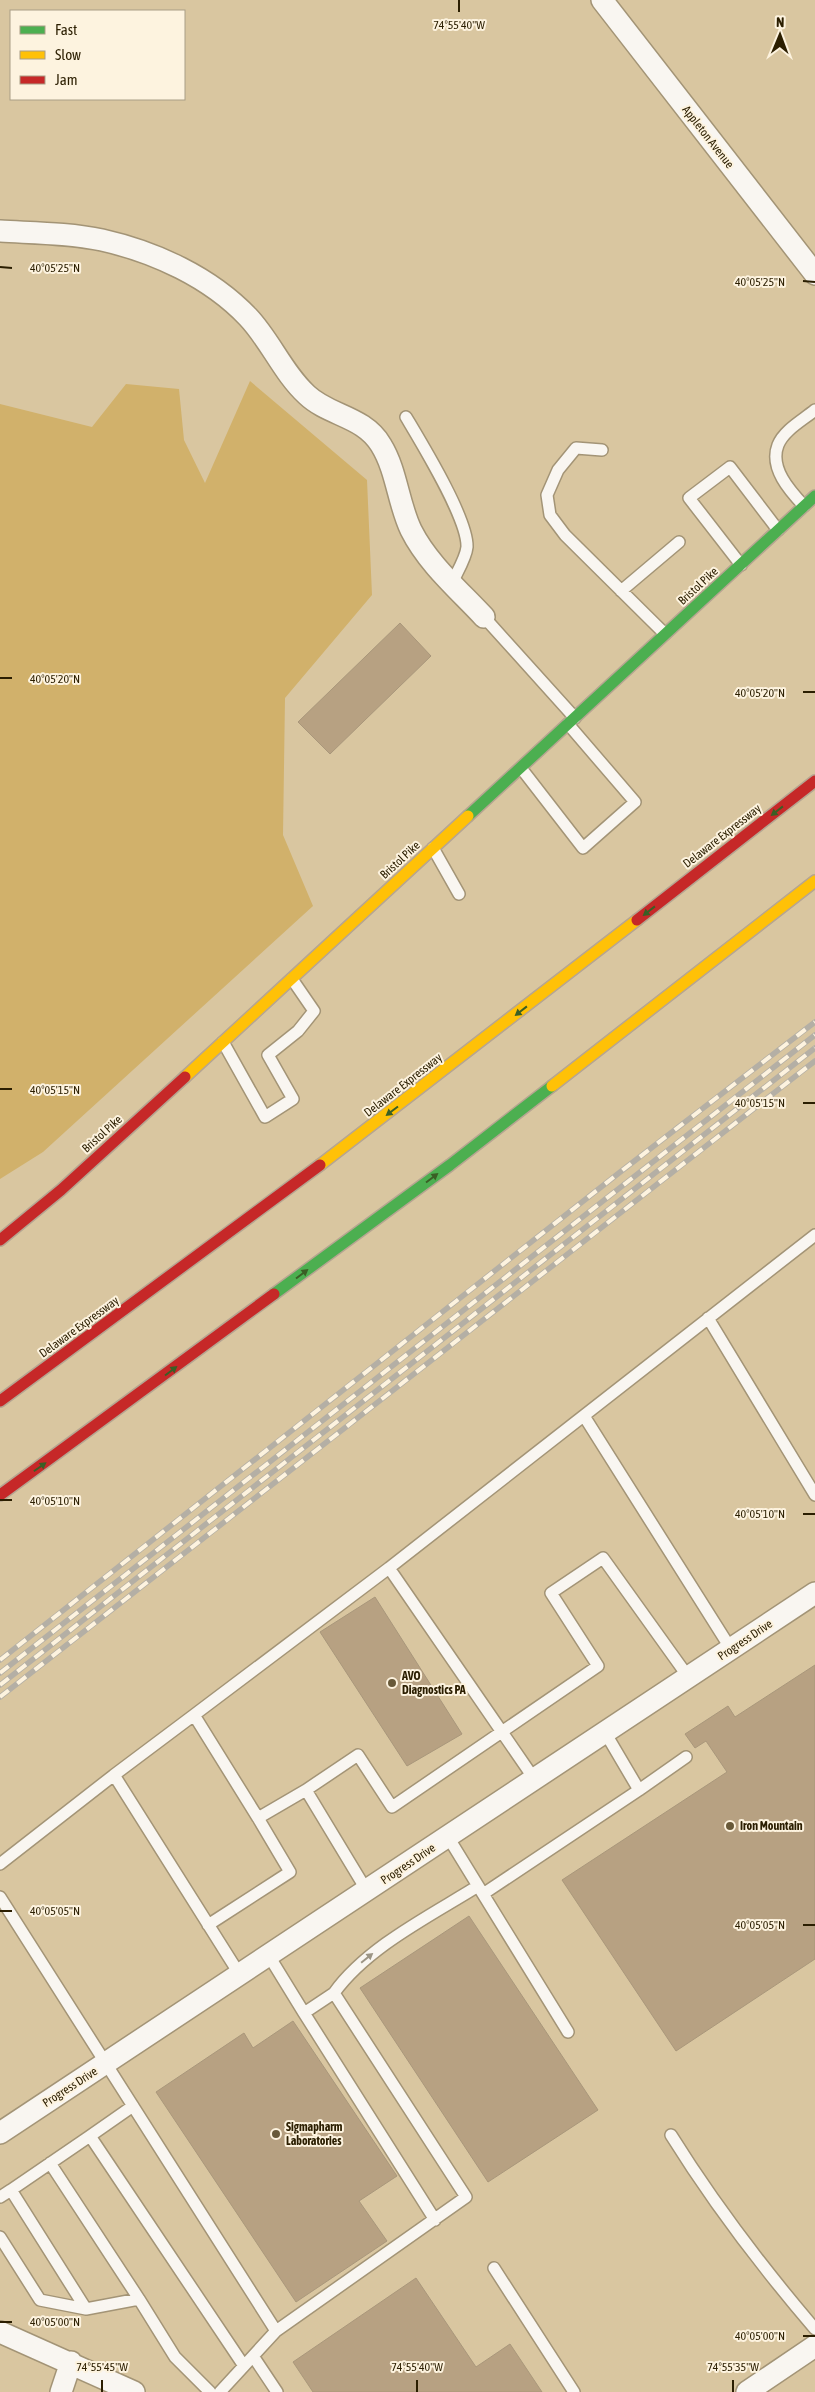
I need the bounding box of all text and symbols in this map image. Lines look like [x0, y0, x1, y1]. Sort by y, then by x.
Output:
legend [10, 10, 185, 100]
north arrow [755, 10, 805, 60]
text: N [776, 14, 784, 30]
text: 74°55'40"W [433, 18, 485, 32]
text: Fast [55, 21, 77, 38]
text: Slow [55, 46, 81, 63]
text: Jam [55, 71, 78, 88]
street label: Appleton Avenue [679, 103, 737, 171]
text: 40°05'25"N [30, 261, 80, 275]
text: 40°05'25"N [735, 275, 785, 289]
street label: Bristol Pike [675, 564, 721, 608]
text: 40°05'20"N [30, 672, 80, 686]
text: 40°05'20"N [735, 686, 785, 700]
street label: Delaware Expressway [680, 801, 764, 871]
one-way arrow [770, 805, 783, 816]
street label: Bristol Pike [377, 838, 423, 882]
one-way arrow [642, 905, 655, 916]
one-way arrow [514, 1005, 527, 1016]
street label: Delaware Expressway [361, 1050, 445, 1120]
text: 40°05'15"N [30, 1083, 80, 1097]
text: 40°05'15"N [735, 1096, 785, 1110]
one-way arrow [386, 1105, 399, 1116]
street label: Bristol Pike [79, 1112, 125, 1156]
one-way arrow [425, 1173, 439, 1183]
one-way arrow [295, 1270, 308, 1280]
street label: Delaware Expressway [37, 1293, 122, 1361]
one-way arrow [164, 1366, 178, 1376]
one-way arrow [33, 1462, 47, 1472]
text: 40°05'10"N [30, 1494, 80, 1508]
text: 40°05'10"N [735, 1507, 785, 1521]
street label: Progress Drive [715, 1617, 775, 1663]
place label: AVO Diagnostics PA [401, 1669, 466, 1697]
marker: AVO Diagnostics PA [386, 1677, 398, 1689]
place label: Iron Mountain [740, 1819, 803, 1833]
marker: Iron Mountain [724, 1820, 736, 1832]
street label: Progress Drive [378, 1841, 438, 1887]
text: 40°05'05"N [30, 1904, 80, 1918]
text: 40°05'05"N [735, 1918, 785, 1932]
one-way arrow [361, 1952, 373, 1964]
street label: Progress Drive [40, 2064, 100, 2110]
place label: Sigmapharm Laboratories [286, 2120, 343, 2148]
marker: Sigmapharm Laboratories [270, 2128, 282, 2140]
text: 40°05'00"N [30, 2315, 80, 2329]
text: 40°05'00"N [735, 2329, 785, 2343]
text: 74°55'45"W [76, 2360, 128, 2374]
text: 74°55'40"W [391, 2360, 443, 2374]
text: 74°55'35"W [707, 2360, 759, 2374]

